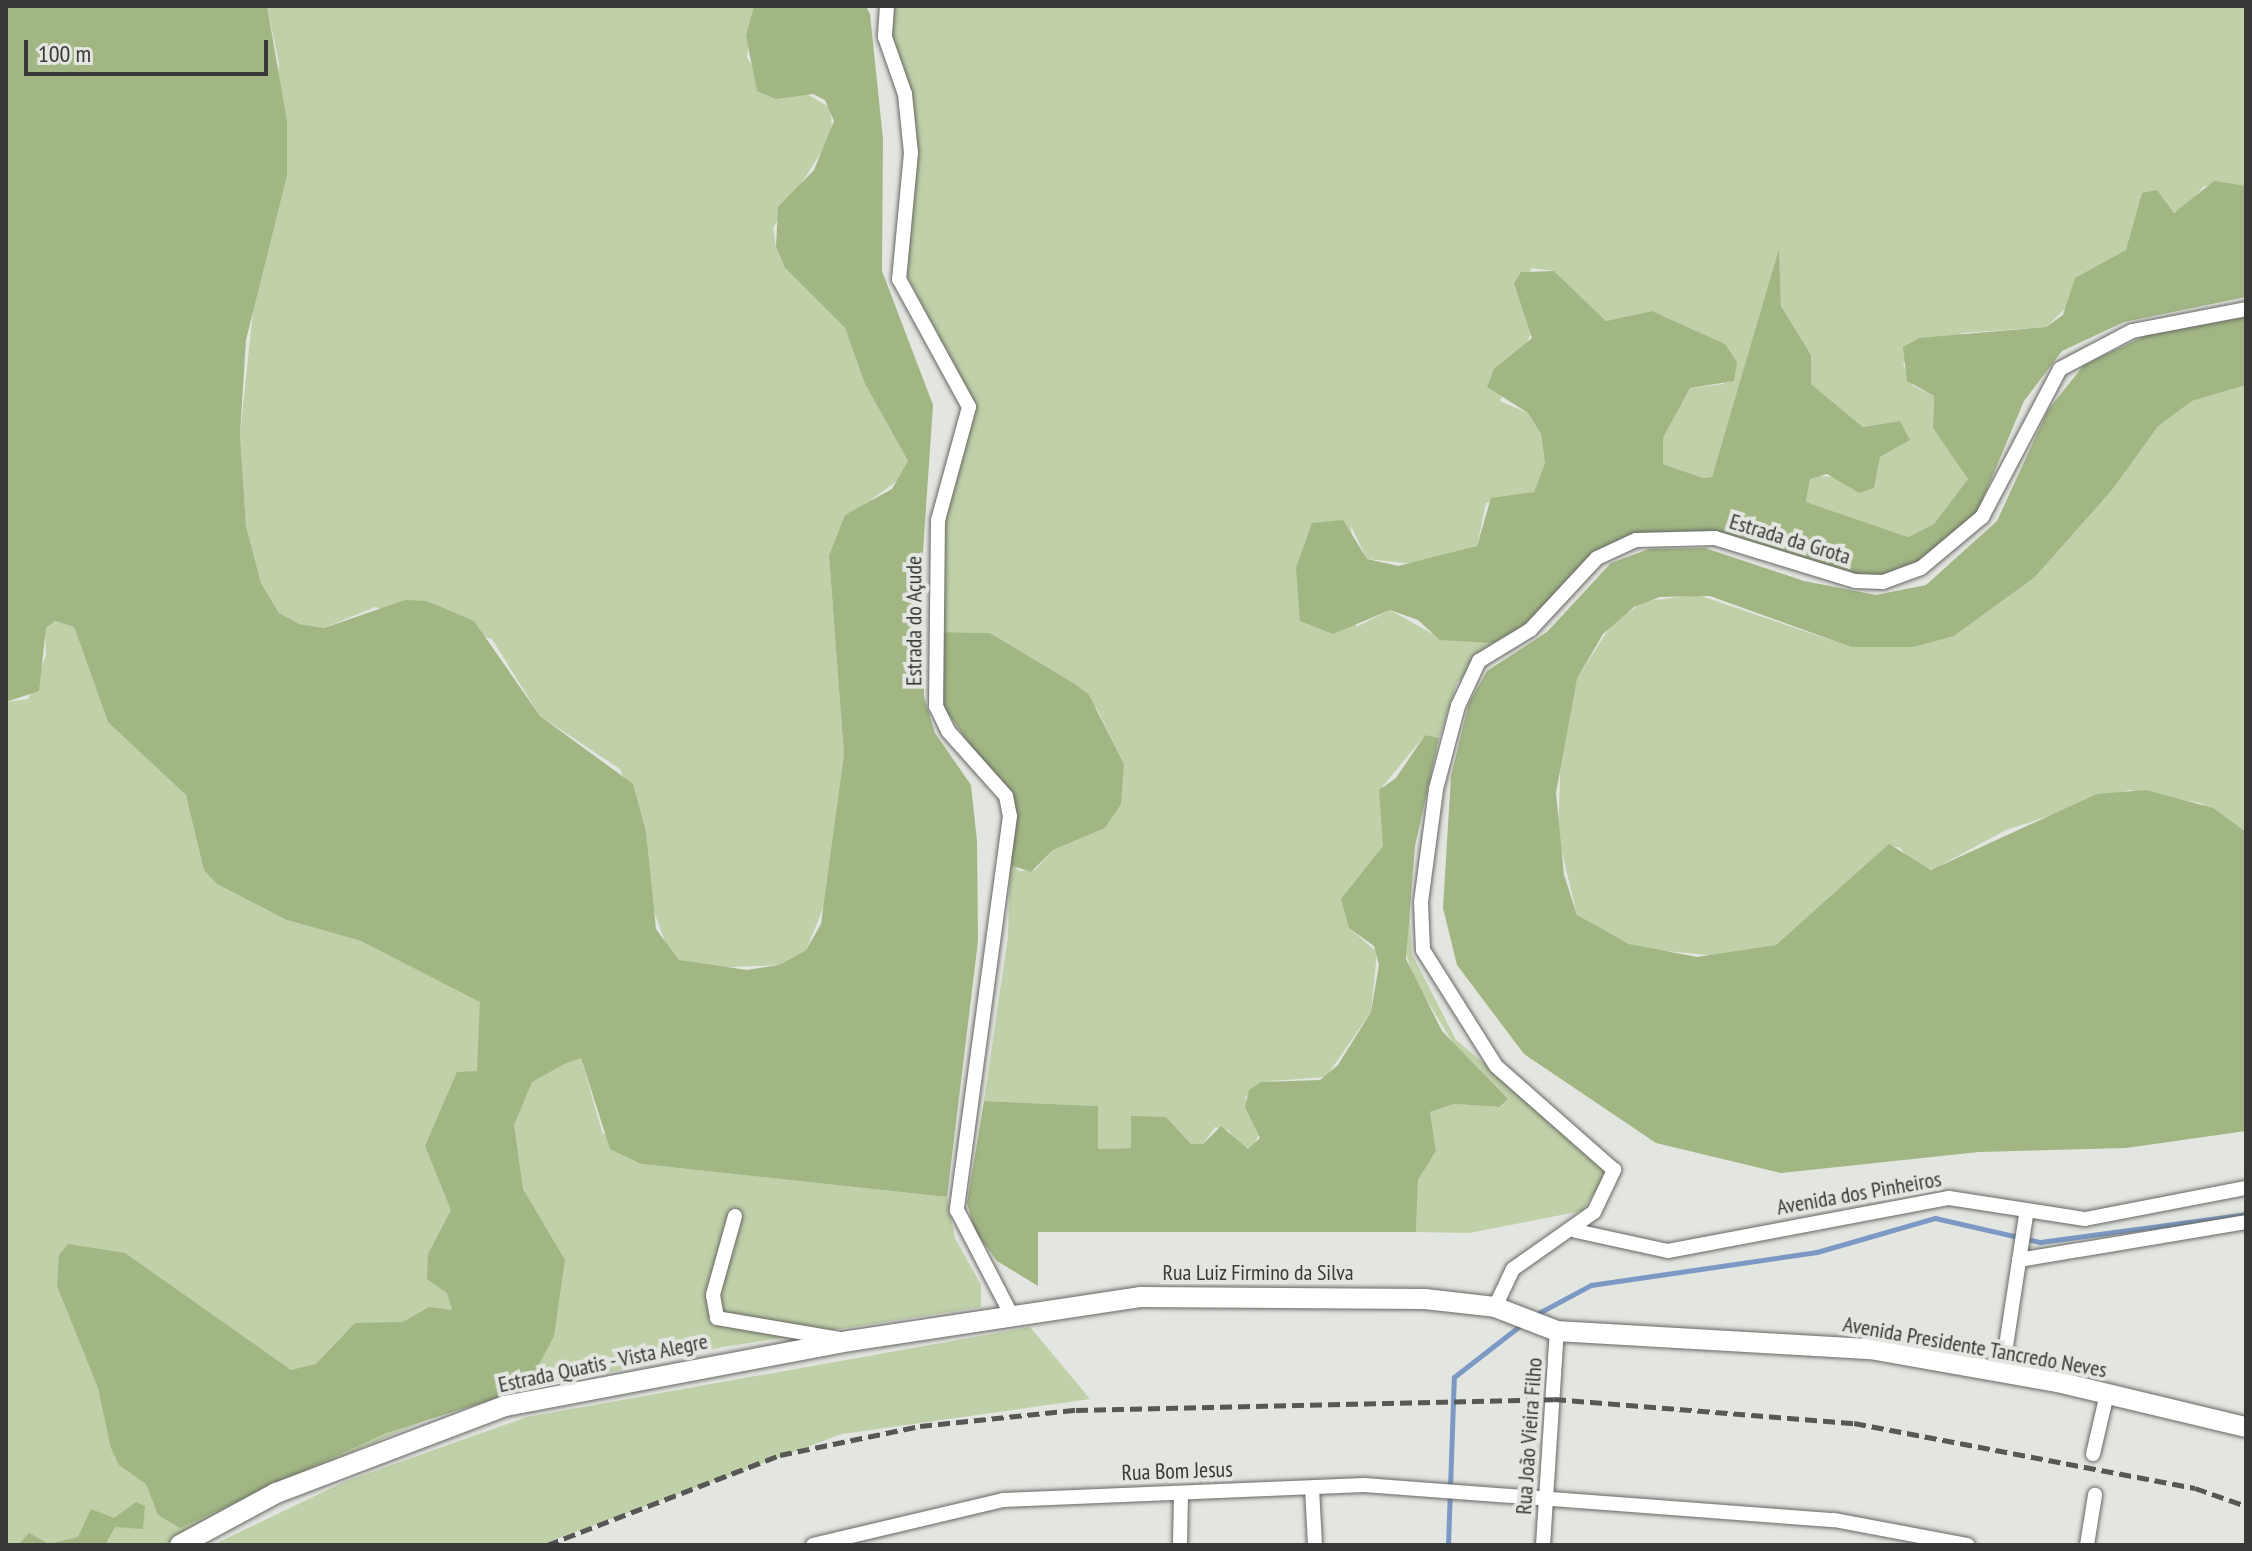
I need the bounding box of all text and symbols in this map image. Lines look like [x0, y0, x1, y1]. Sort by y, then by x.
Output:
scale bar [28, 24, 272, 74]
text: 100 m [38, 38, 91, 69]
street label: Estrada da Grota [1726, 508, 1854, 570]
street label: Estrada do Açude [901, 556, 927, 686]
street label: Avenida dos Pinheiros [1775, 1166, 1943, 1220]
street label: Rua Luiz Firmino da Silva [1162, 1260, 1354, 1286]
street label: Avenida Presidente Tancredo Neves [1841, 1311, 2109, 1383]
street label: Estrada Quatis - Vista Alegre [495, 1328, 711, 1398]
street label: Rua João Vieira Filho [1510, 1356, 1548, 1516]
street label: Rua Bom Jesus [1121, 1456, 1233, 1486]

